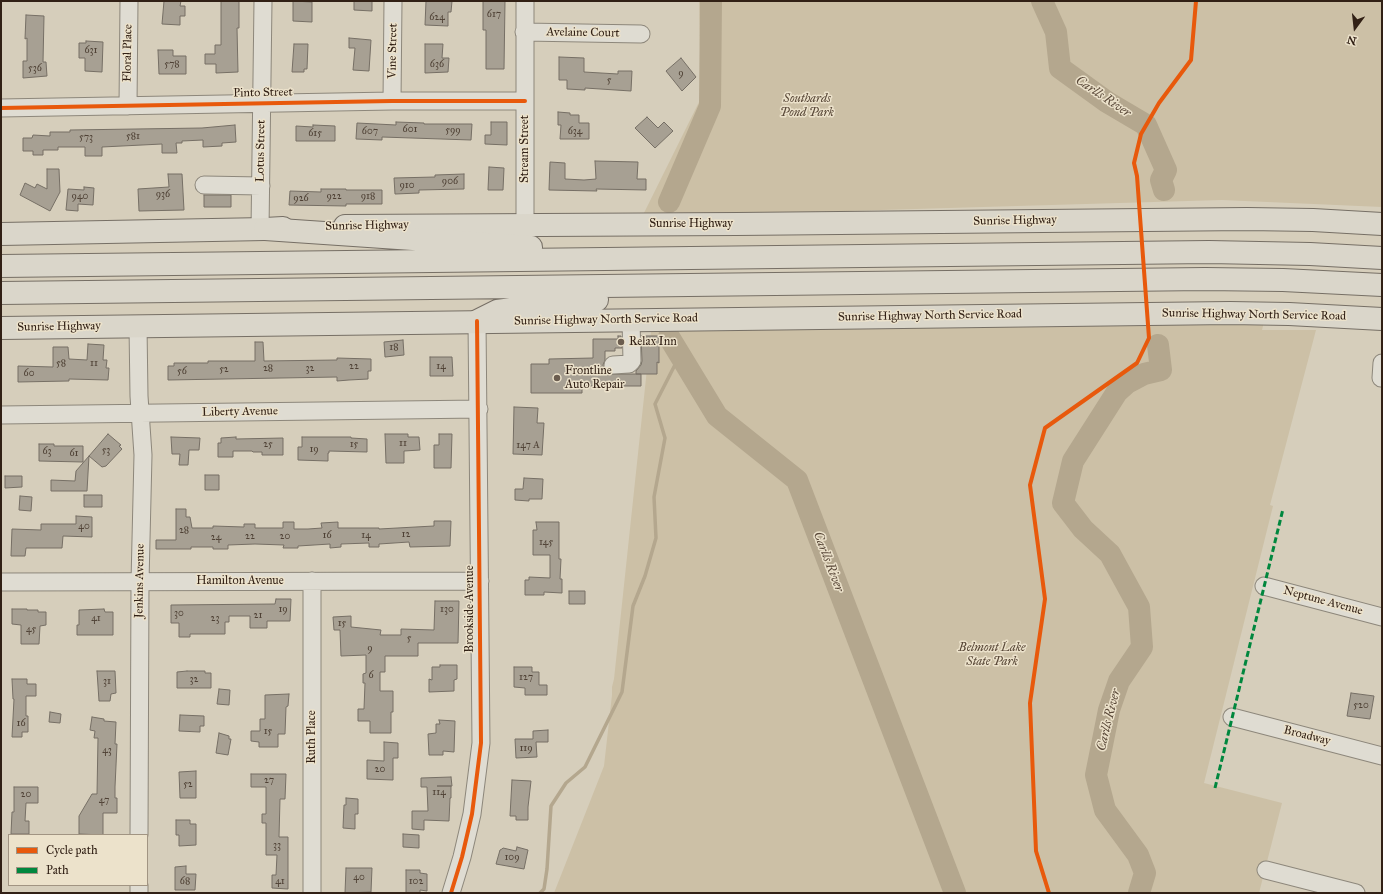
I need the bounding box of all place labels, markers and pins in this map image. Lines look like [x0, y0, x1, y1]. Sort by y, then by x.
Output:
place label: Relax Inn [629, 335, 677, 349]
marker: Relax Inn [616, 337, 626, 347]
place label: Frontline Auto Repair [565, 364, 625, 392]
marker: Frontline Auto Repair [552, 373, 562, 383]

